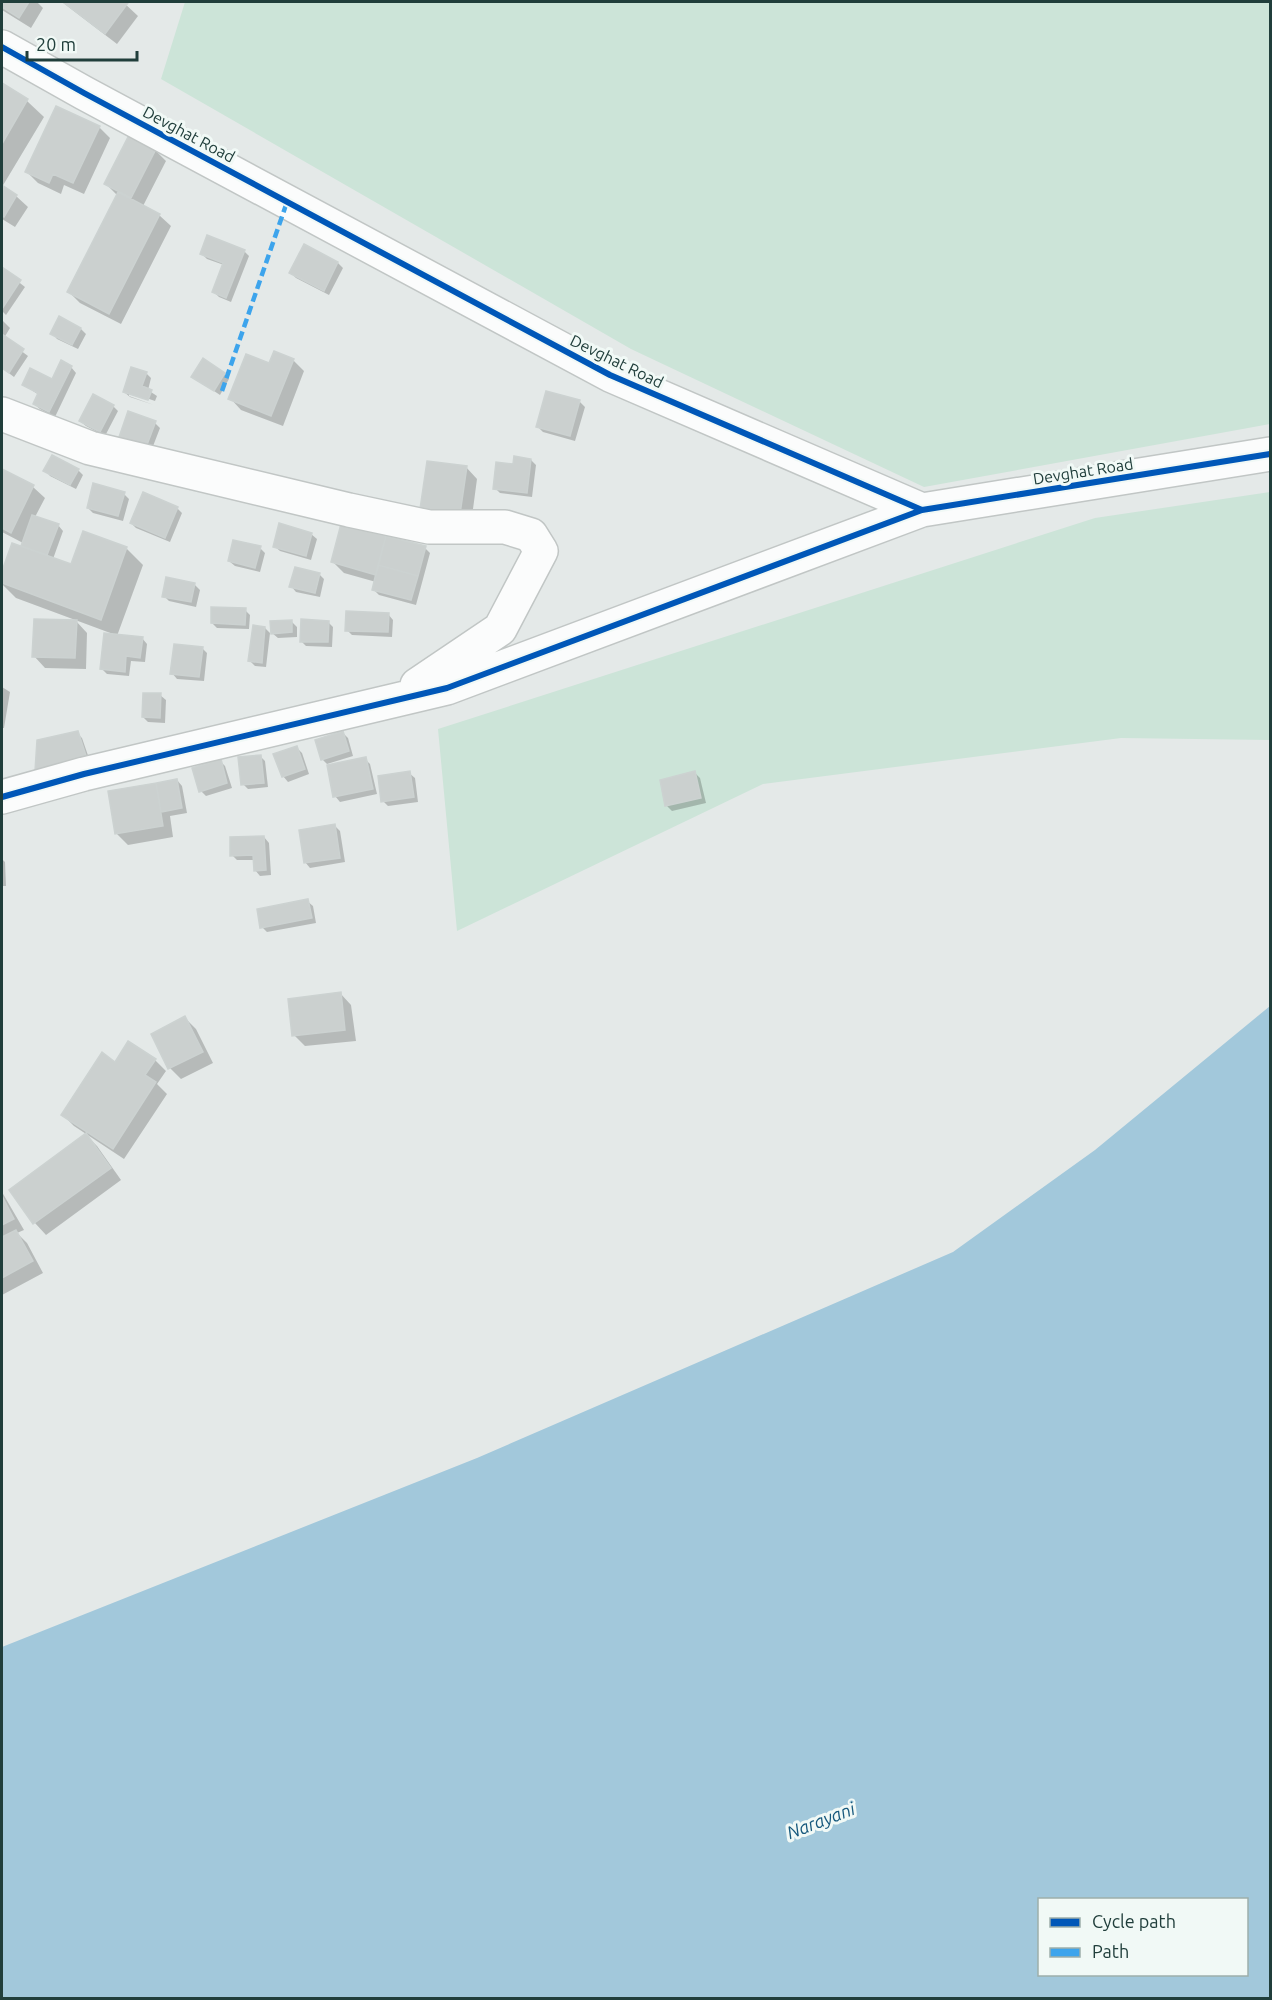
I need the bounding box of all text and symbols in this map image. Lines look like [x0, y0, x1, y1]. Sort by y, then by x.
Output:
scale bar [27, 24, 136, 62]
text: 20 m [36, 34, 76, 54]
street label: Devghat Road [140, 102, 238, 166]
street label: Devghat Road [568, 331, 666, 391]
street label: Devghat Road [1032, 454, 1134, 488]
water label: Narayani [784, 1798, 858, 1842]
legend [1038, 1898, 1248, 1976]
text: Cycle path [1092, 1911, 1176, 1931]
text: Path [1092, 1941, 1129, 1961]

